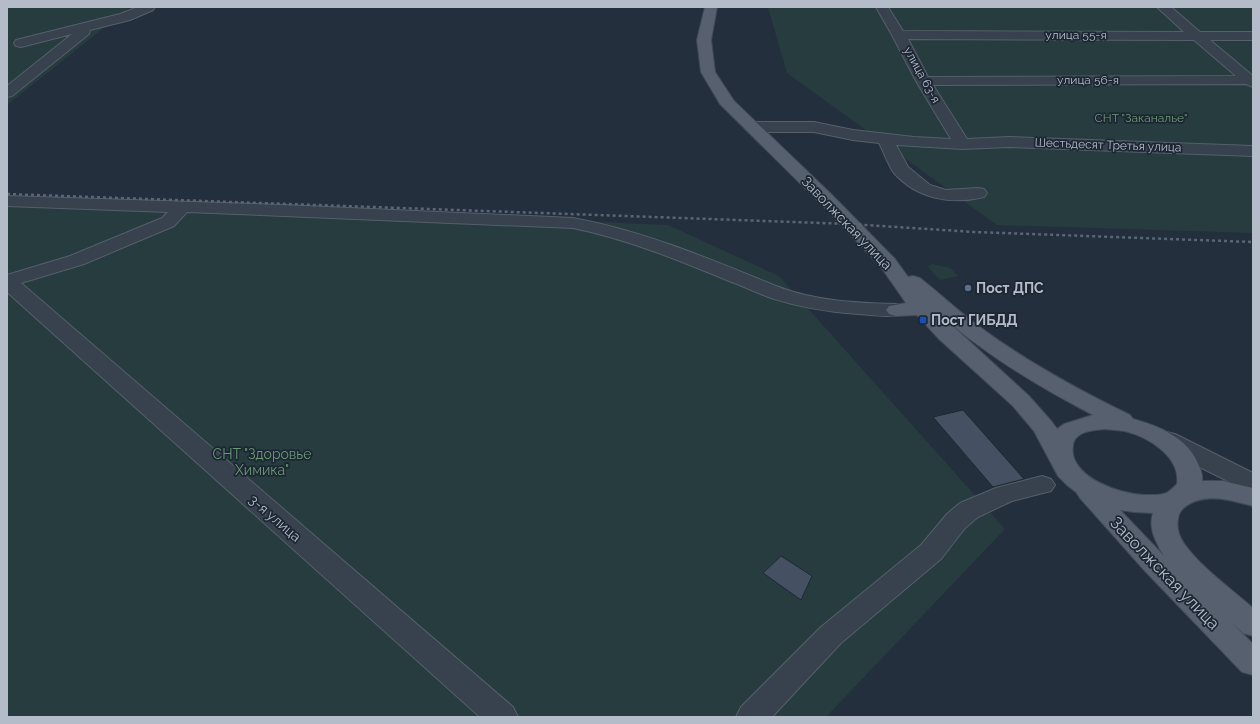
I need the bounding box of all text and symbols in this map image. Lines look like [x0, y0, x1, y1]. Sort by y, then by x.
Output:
street label: улица 55-я [1045, 28, 1107, 42]
street label: улица 63-я [901, 45, 943, 105]
street label: улица 56-я [1057, 73, 1119, 87]
park label: СНТ "Заканалье" [1095, 111, 1187, 125]
street label: Шестьдесят Третья улица [1034, 135, 1182, 155]
street label: Заволжская улица [799, 173, 895, 273]
place label: Пост ДПС [976, 280, 1044, 296]
marker: Пост ДПС [963, 283, 973, 293]
place label: Пост ГИБДД [931, 312, 1018, 328]
marker: Пост ГИБДД [918, 315, 928, 325]
park label: СНТ "Здоровье Химика" [213, 446, 311, 478]
street label: 3-я улица [246, 491, 304, 545]
street label: Заволжская улица [1106, 512, 1224, 634]

